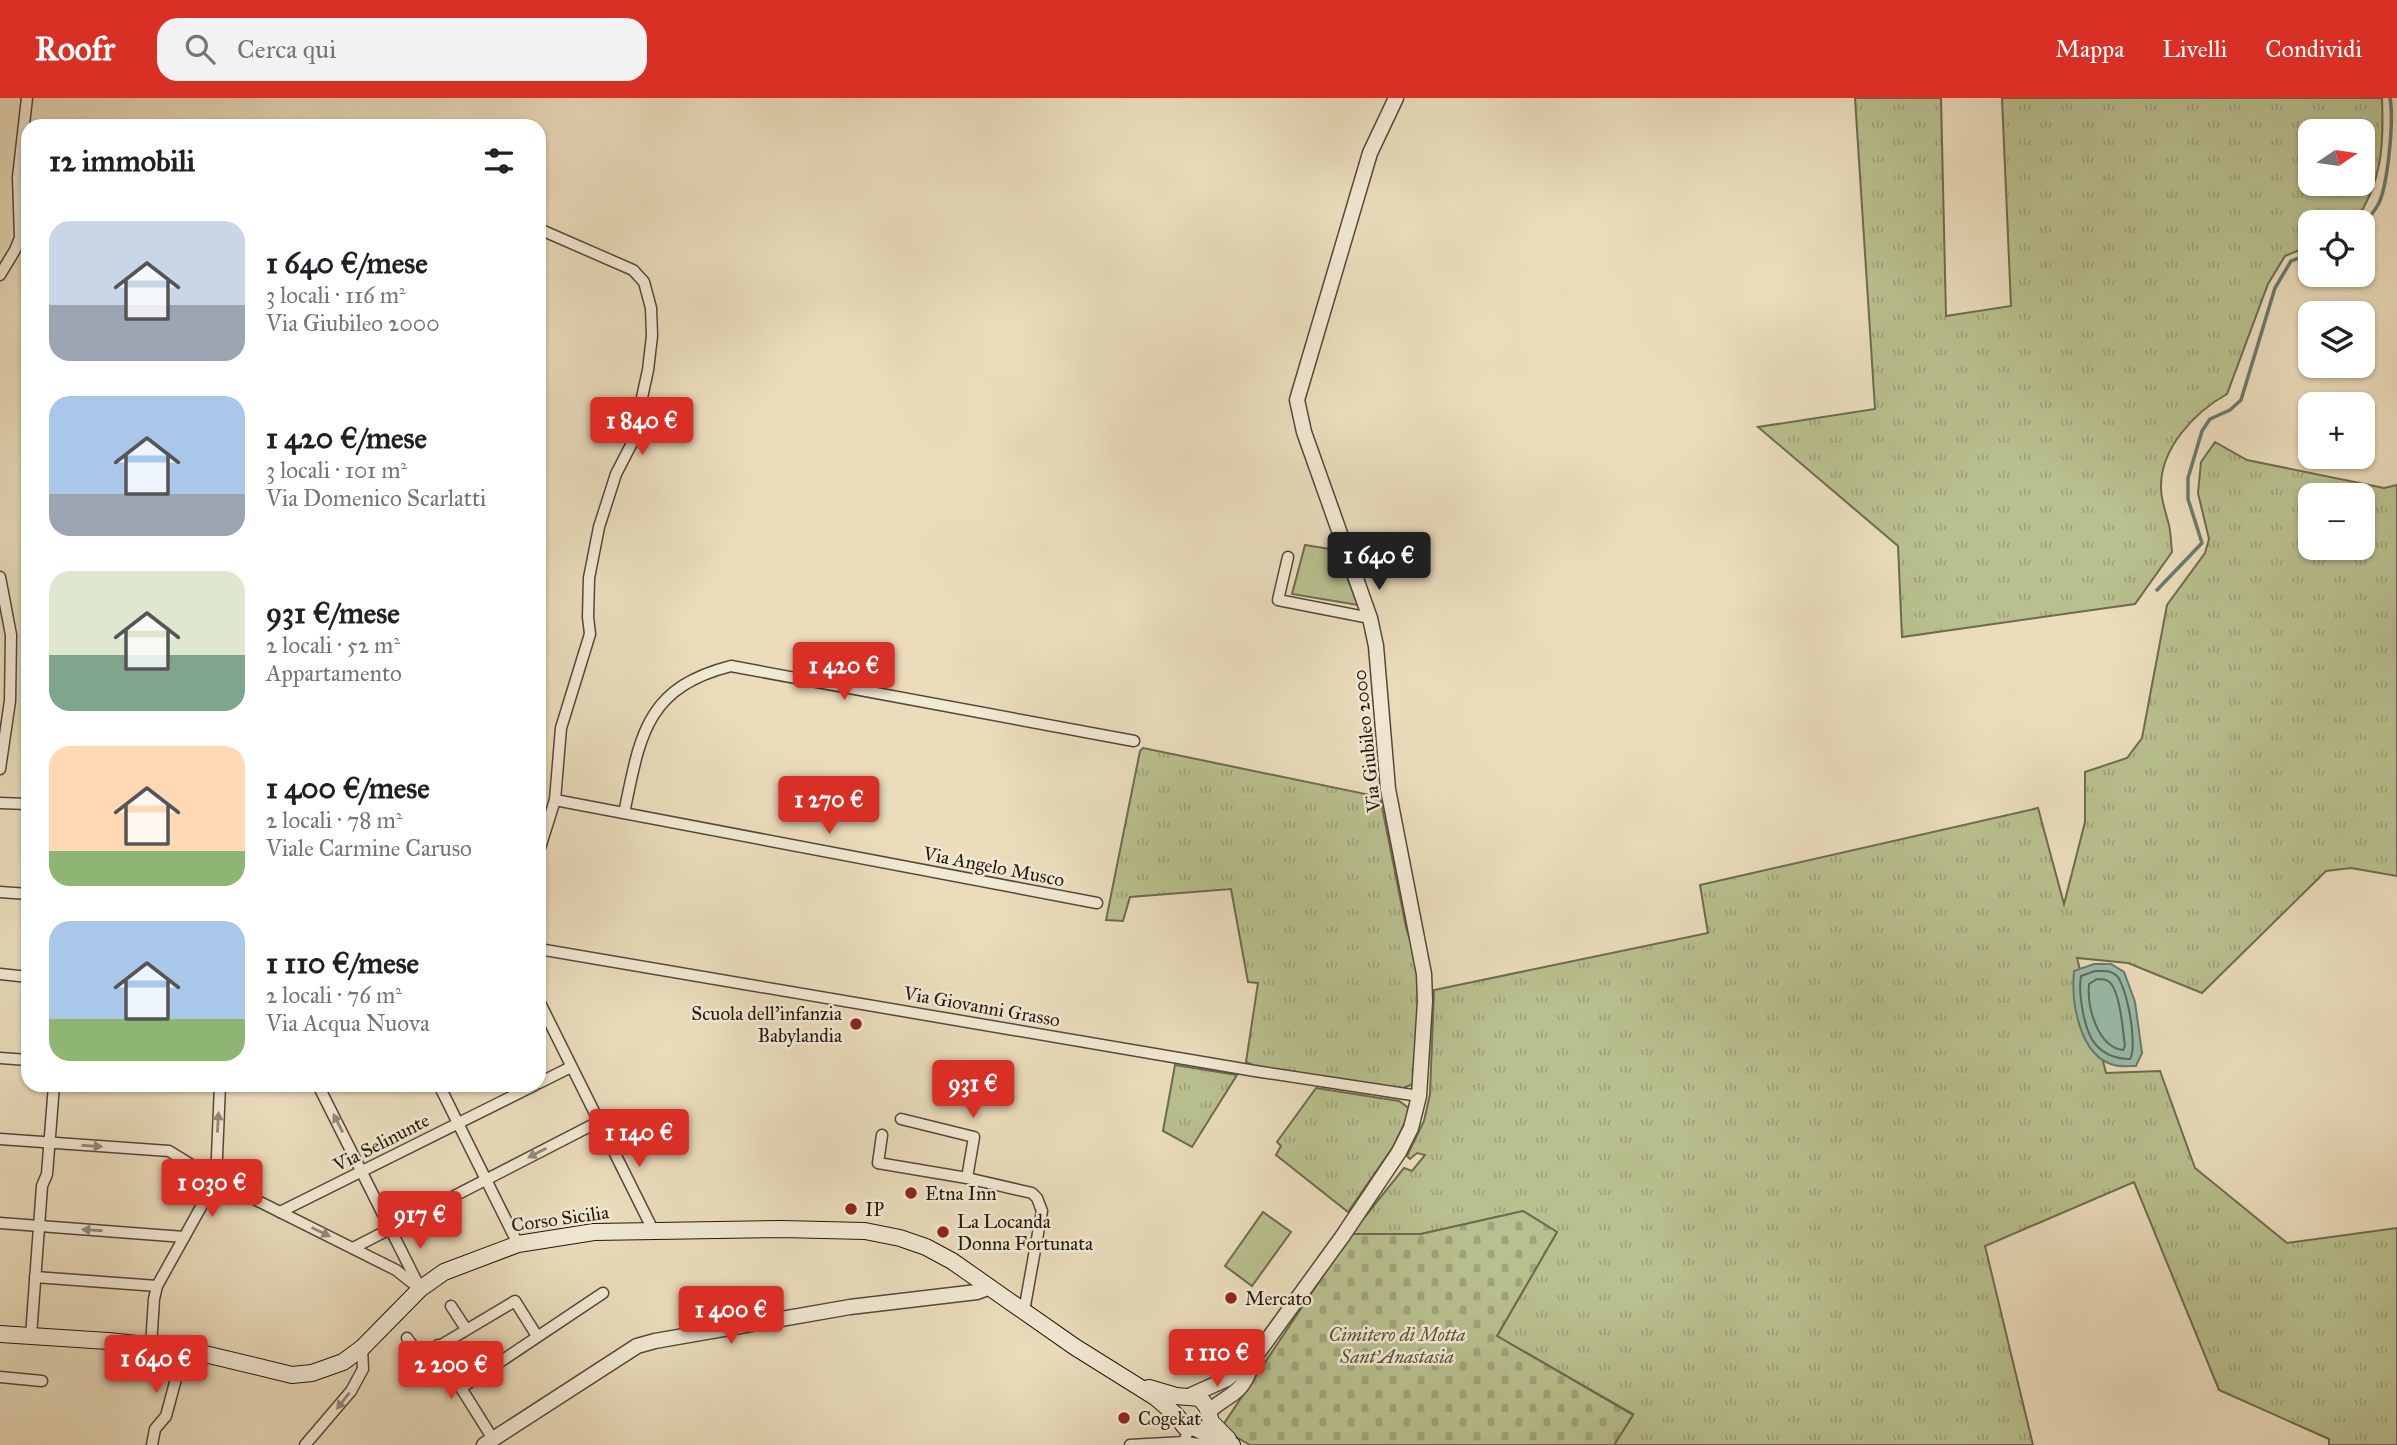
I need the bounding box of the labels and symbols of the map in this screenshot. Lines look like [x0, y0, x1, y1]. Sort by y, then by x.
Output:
north arrow [2298, 119, 2375, 196]
pin: 1 840 € [577, 398, 707, 457]
pin: 1 640 € [1314, 532, 1444, 592]
pin: 1 420 € [779, 642, 909, 702]
street label: Via Giubileo 2000 [1348, 668, 1386, 814]
pin: 1 270 € [764, 776, 894, 836]
street label: Via Angelo Musco [920, 841, 1067, 892]
street label: Via Giovanni Grasso [901, 981, 1062, 1032]
place label: Scuola dell'infanzia Babylandia [691, 1002, 843, 1047]
marker: Scuola dell'infanzia Babylandia [848, 1016, 864, 1032]
pin: 931 € [924, 1060, 1022, 1120]
street label: Via Selinunte [328, 1108, 433, 1177]
pin: 1 140 € [574, 1110, 704, 1169]
one-way arrow [213, 1111, 224, 1133]
one-way arrow [332, 1113, 343, 1133]
one-way arrow [82, 1141, 104, 1152]
one-way arrow [527, 1147, 547, 1158]
pin: 1 030 € [147, 1160, 277, 1219]
place label: Etna Inn [925, 1182, 996, 1205]
marker: Etna Inn [903, 1185, 919, 1201]
pin: 917 € [371, 1192, 469, 1251]
place label: IP [865, 1198, 884, 1221]
street label: Corso Sicilia [510, 1200, 611, 1237]
marker: IP [843, 1201, 859, 1217]
place label: La Locanda Donna Fortunata [957, 1210, 1094, 1255]
one-way arrow [81, 1224, 103, 1235]
marker: La Locanda Donna Fortunata [935, 1224, 951, 1240]
one-way arrow [311, 1227, 331, 1238]
pin: 1 400 € [666, 1286, 796, 1346]
place label: Mercato [1245, 1287, 1312, 1310]
marker: Mercato [1223, 1290, 1239, 1306]
park label: Cimitero di Motta Sant'Anastasia [1329, 1323, 1465, 1368]
pin: 1 110 € [1152, 1330, 1282, 1389]
pin: 1 640 € [91, 1336, 221, 1395]
pin: 2 200 € [386, 1342, 516, 1401]
one-way arrow [337, 1392, 351, 1410]
place label: Cogekat [1138, 1407, 1201, 1431]
marker: Cogekat [1116, 1410, 1132, 1426]

